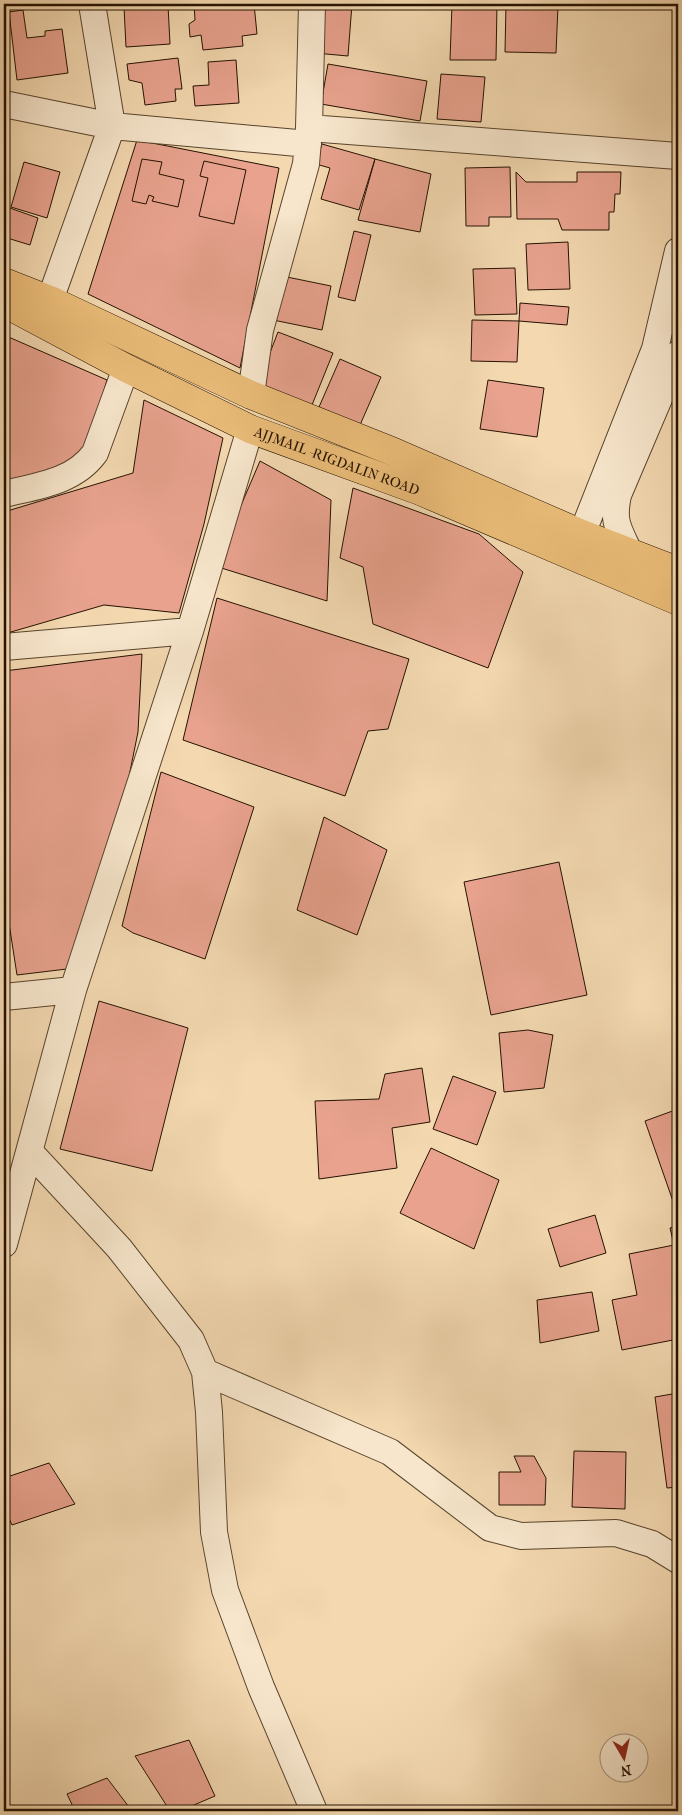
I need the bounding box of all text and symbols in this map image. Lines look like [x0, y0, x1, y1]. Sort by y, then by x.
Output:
street label: AJJMAIL -RIGDALIN ROAD [251, 422, 422, 499]
north arrow [600, 1732, 650, 1782]
text: N [619, 1761, 633, 1780]

